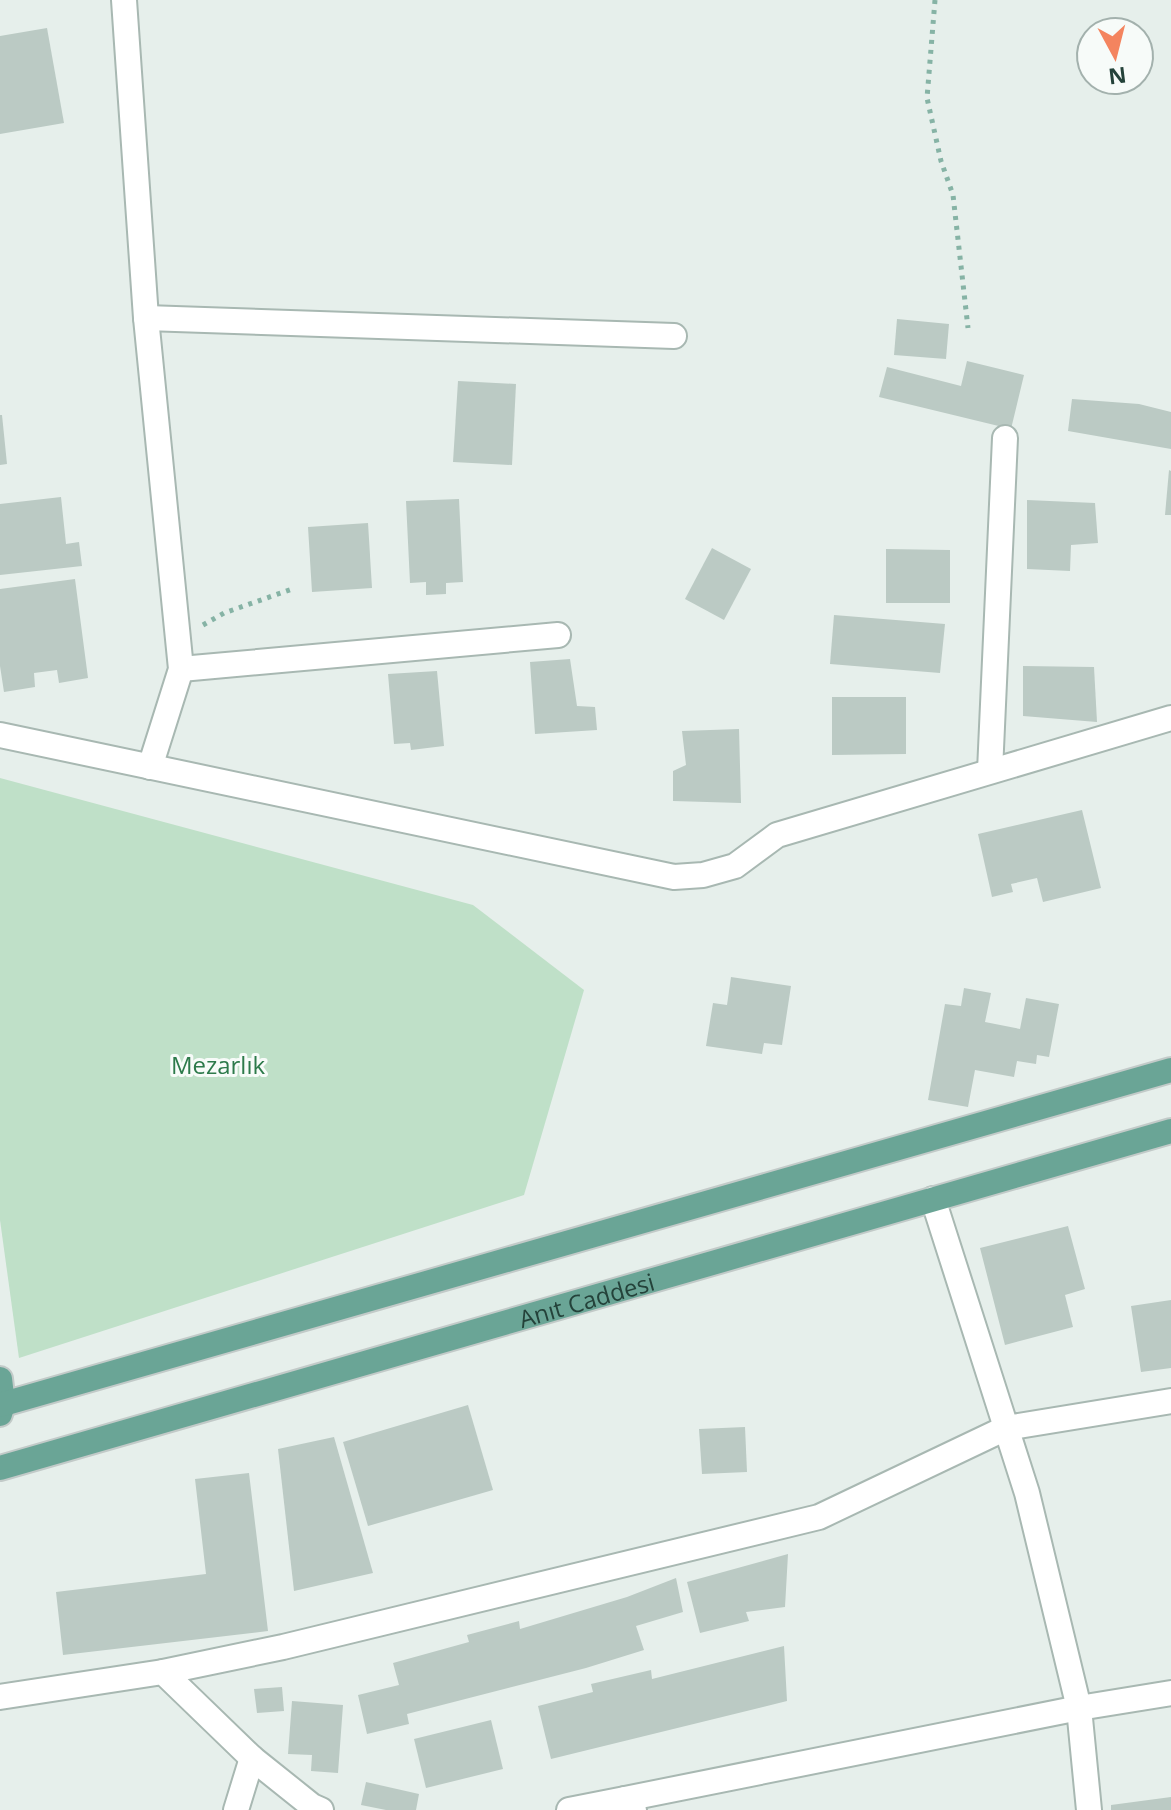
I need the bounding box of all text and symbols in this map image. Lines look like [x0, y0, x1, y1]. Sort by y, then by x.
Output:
north arrow [1075, 16, 1155, 96]
text: N [1107, 61, 1128, 93]
park label: Mezarlık [171, 1048, 265, 1081]
street label: Anıt Caddesi [515, 1264, 658, 1334]

